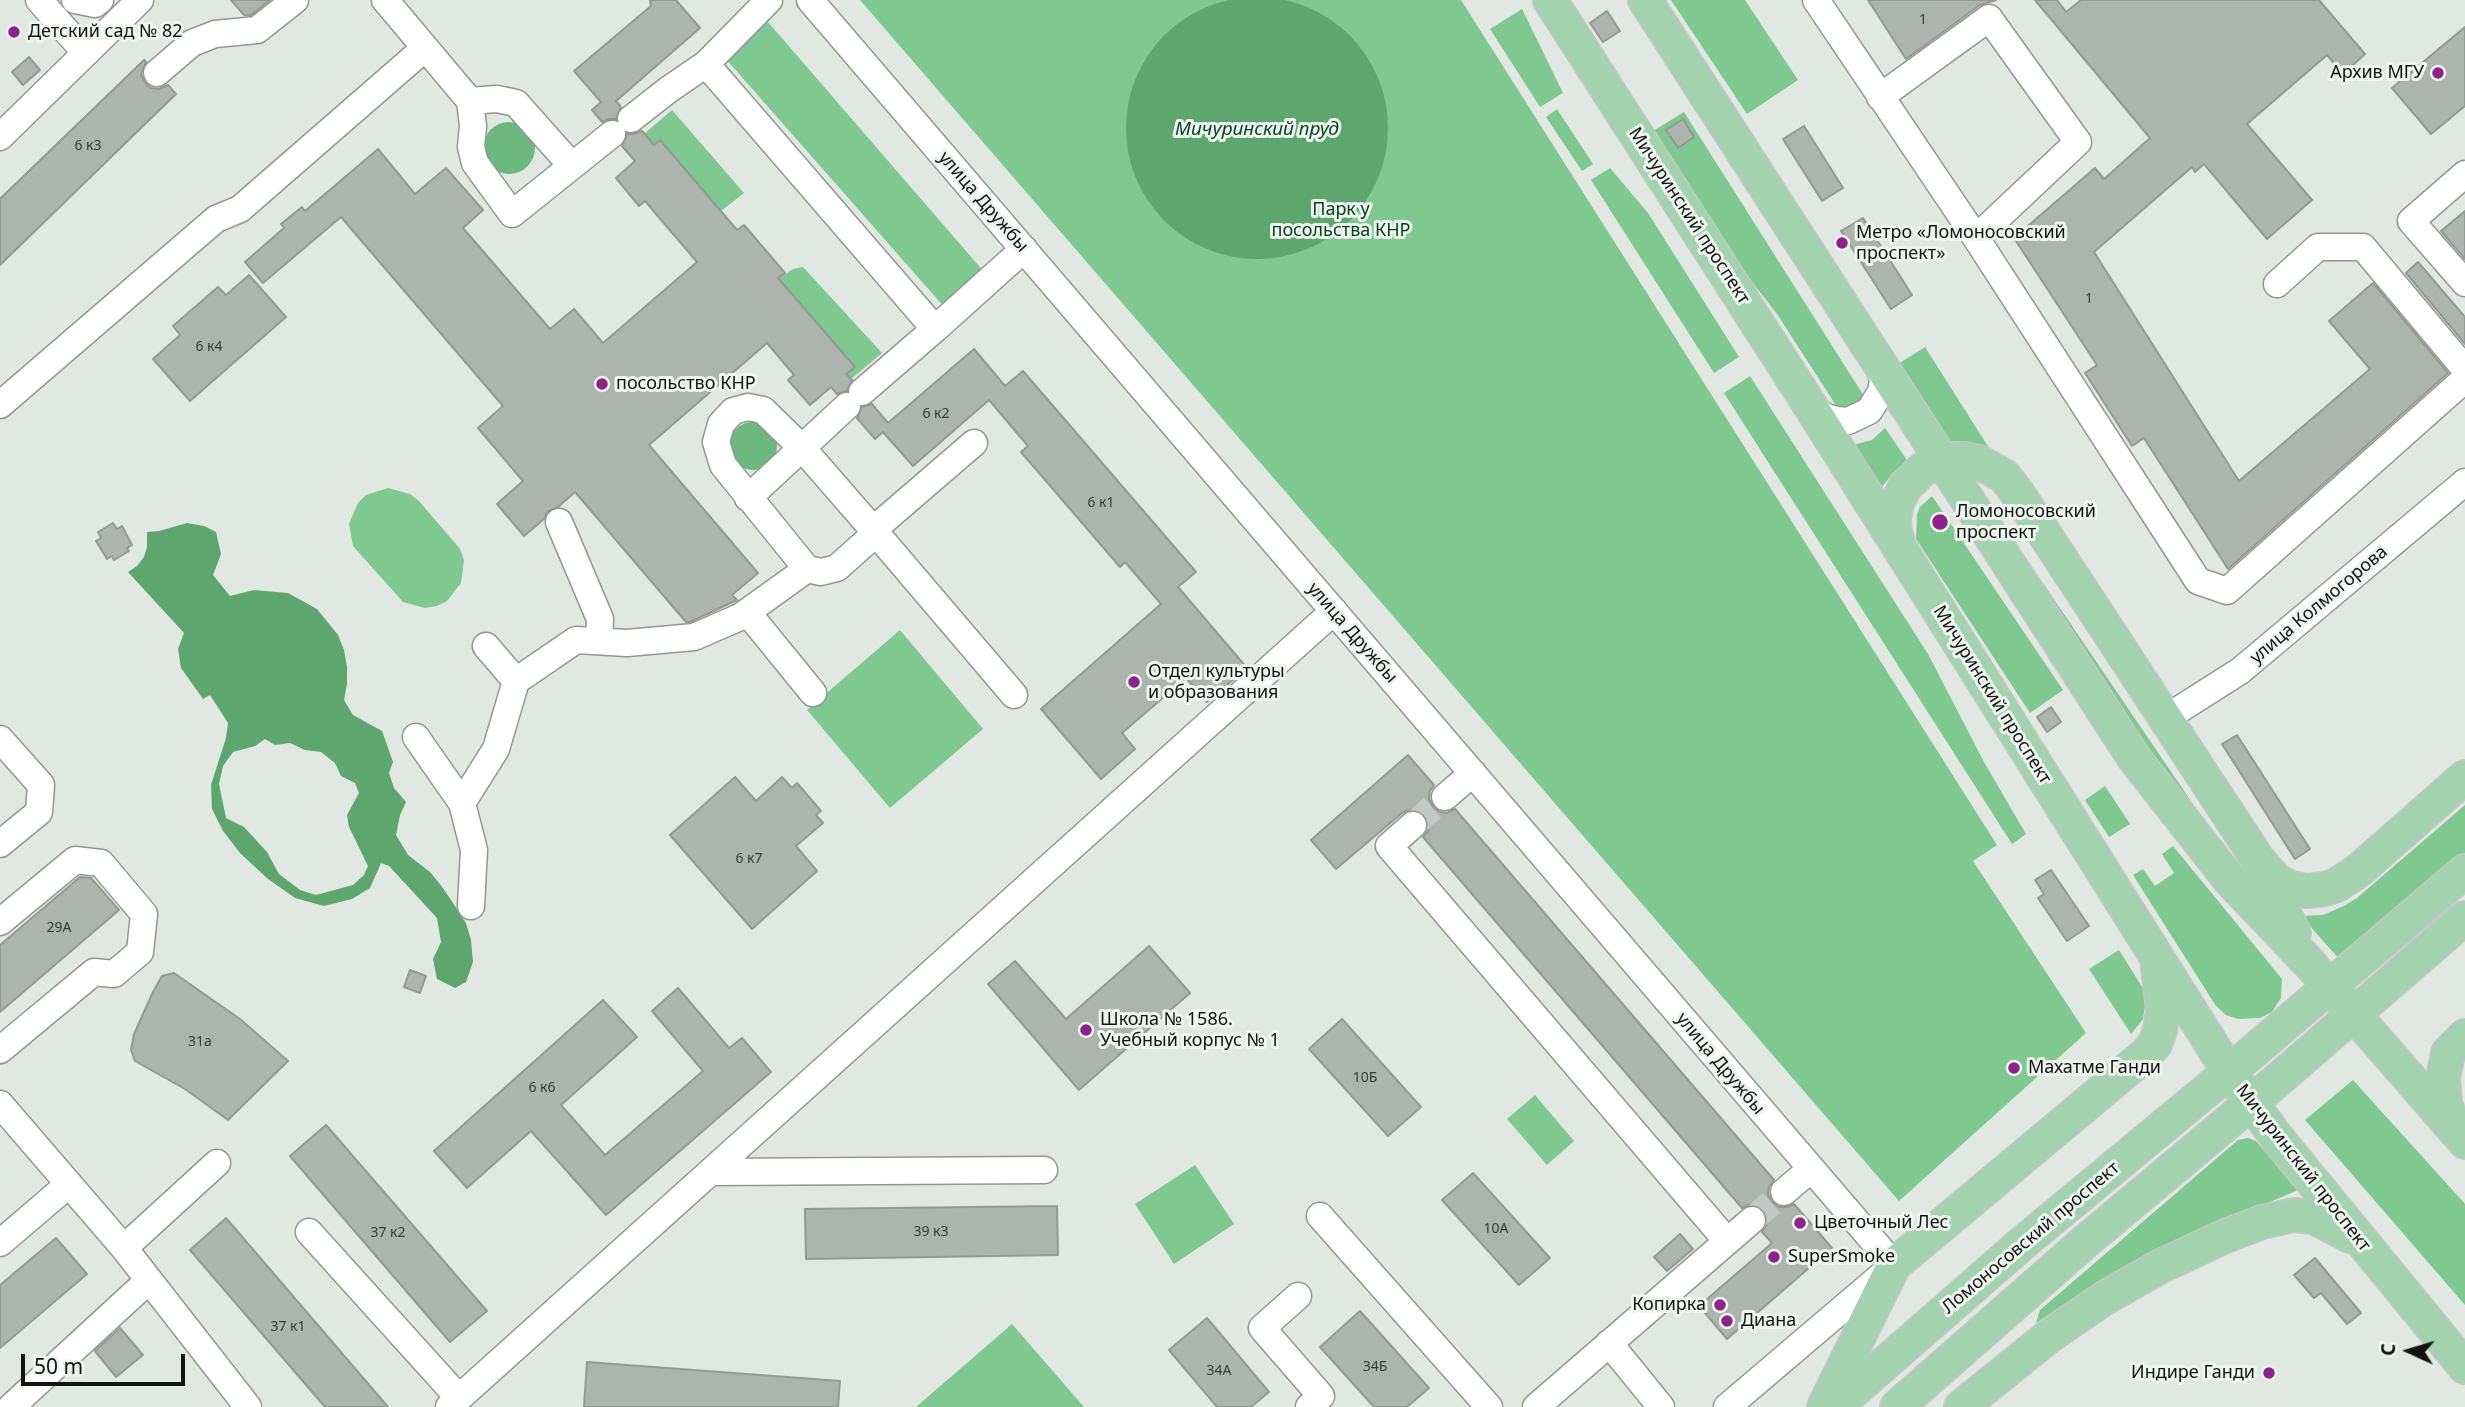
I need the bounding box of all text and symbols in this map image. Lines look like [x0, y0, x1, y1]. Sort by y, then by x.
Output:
house number: 1 [1919, 12, 1927, 28]
place label: Детский сад № 82 [28, 21, 183, 43]
marker: Детский сад № 82 [6, 24, 22, 40]
place label: Архив МГУ [2330, 62, 2424, 84]
marker: Архив МГУ [2430, 65, 2446, 81]
water label: Мичуринский пруд [1175, 119, 1339, 141]
street label: Мичуринский проспект [1624, 124, 1754, 308]
house number: 6 к3 [74, 138, 102, 154]
street label: улица Дружбы [933, 147, 1033, 257]
park label: Парк у посольства КНР [1272, 199, 1410, 242]
place label: Метро «Ломоносовский проспект» [1856, 222, 2066, 264]
marker: Метро «Ломоносовский проспект» [1834, 235, 1850, 251]
house number: 1 [2085, 291, 2093, 307]
house number: 6 к4 [195, 339, 223, 355]
place label: посольство КНР [616, 373, 756, 395]
marker: посольство КНР [594, 376, 610, 392]
house number: 6 к2 [922, 406, 950, 422]
house number: 6 к1 [1087, 495, 1115, 511]
place label: Ломоносовский проспект [1956, 501, 2096, 544]
marker: Ломоносовский проспект [1930, 512, 1950, 532]
street label: улица Колмогорова [2246, 541, 2392, 669]
street label: улица Дружбы [1302, 578, 1402, 688]
street label: Мичуринский проспект [1928, 602, 2056, 788]
place label: Отдел культуры и образования [1148, 661, 1285, 704]
marker: Отдел культуры и образования [1126, 674, 1142, 690]
house number: 6 к7 [735, 851, 763, 867]
house number: 29А [47, 920, 71, 936]
place label: Школа № 1586. Учебный корпус № 1 [1100, 1009, 1280, 1052]
street label: улица Дружбы [1671, 1009, 1769, 1119]
marker: Школа № 1586. Учебный корпус № 1 [1078, 1022, 1094, 1038]
house number: 31а [188, 1034, 212, 1050]
place label: Махатме Ганди [2028, 1057, 2161, 1079]
marker: Махатме Ганди [2006, 1060, 2022, 1076]
house number: 10Б [1353, 1070, 1377, 1086]
house number: 6 к6 [528, 1080, 556, 1096]
street label: Мичуринский проспект [2231, 1080, 2375, 1256]
street label: Ломоносовский проспект [1938, 1158, 2124, 1318]
place label: Цветочный Лес [1814, 1212, 1948, 1234]
marker: Цветочный Лес [1792, 1215, 1808, 1231]
house number: 10А [1484, 1221, 1508, 1237]
house number: 39 к3 [913, 1224, 949, 1240]
house number: 37 к2 [370, 1225, 406, 1241]
place label: SuperSmoke [1788, 1246, 1895, 1268]
marker: SuperSmoke [1766, 1249, 1782, 1265]
place label: Копирка [1632, 1294, 1706, 1316]
marker: Копирка [1712, 1297, 1728, 1313]
place label: Диана [1741, 1310, 1796, 1332]
marker: Диана [1719, 1313, 1735, 1329]
north arrow [2374, 1316, 2444, 1386]
house number: 37 к1 [270, 1319, 306, 1335]
scale bar [24, 1340, 189, 1384]
text: С [2375, 1343, 2401, 1357]
text: 50 m [34, 1352, 83, 1380]
house number: 34Б [1363, 1359, 1387, 1375]
place label: Индире Ганди [2131, 1362, 2255, 1384]
house number: 34А [1207, 1363, 1231, 1379]
marker: Индире Ганди [2261, 1365, 2277, 1381]

